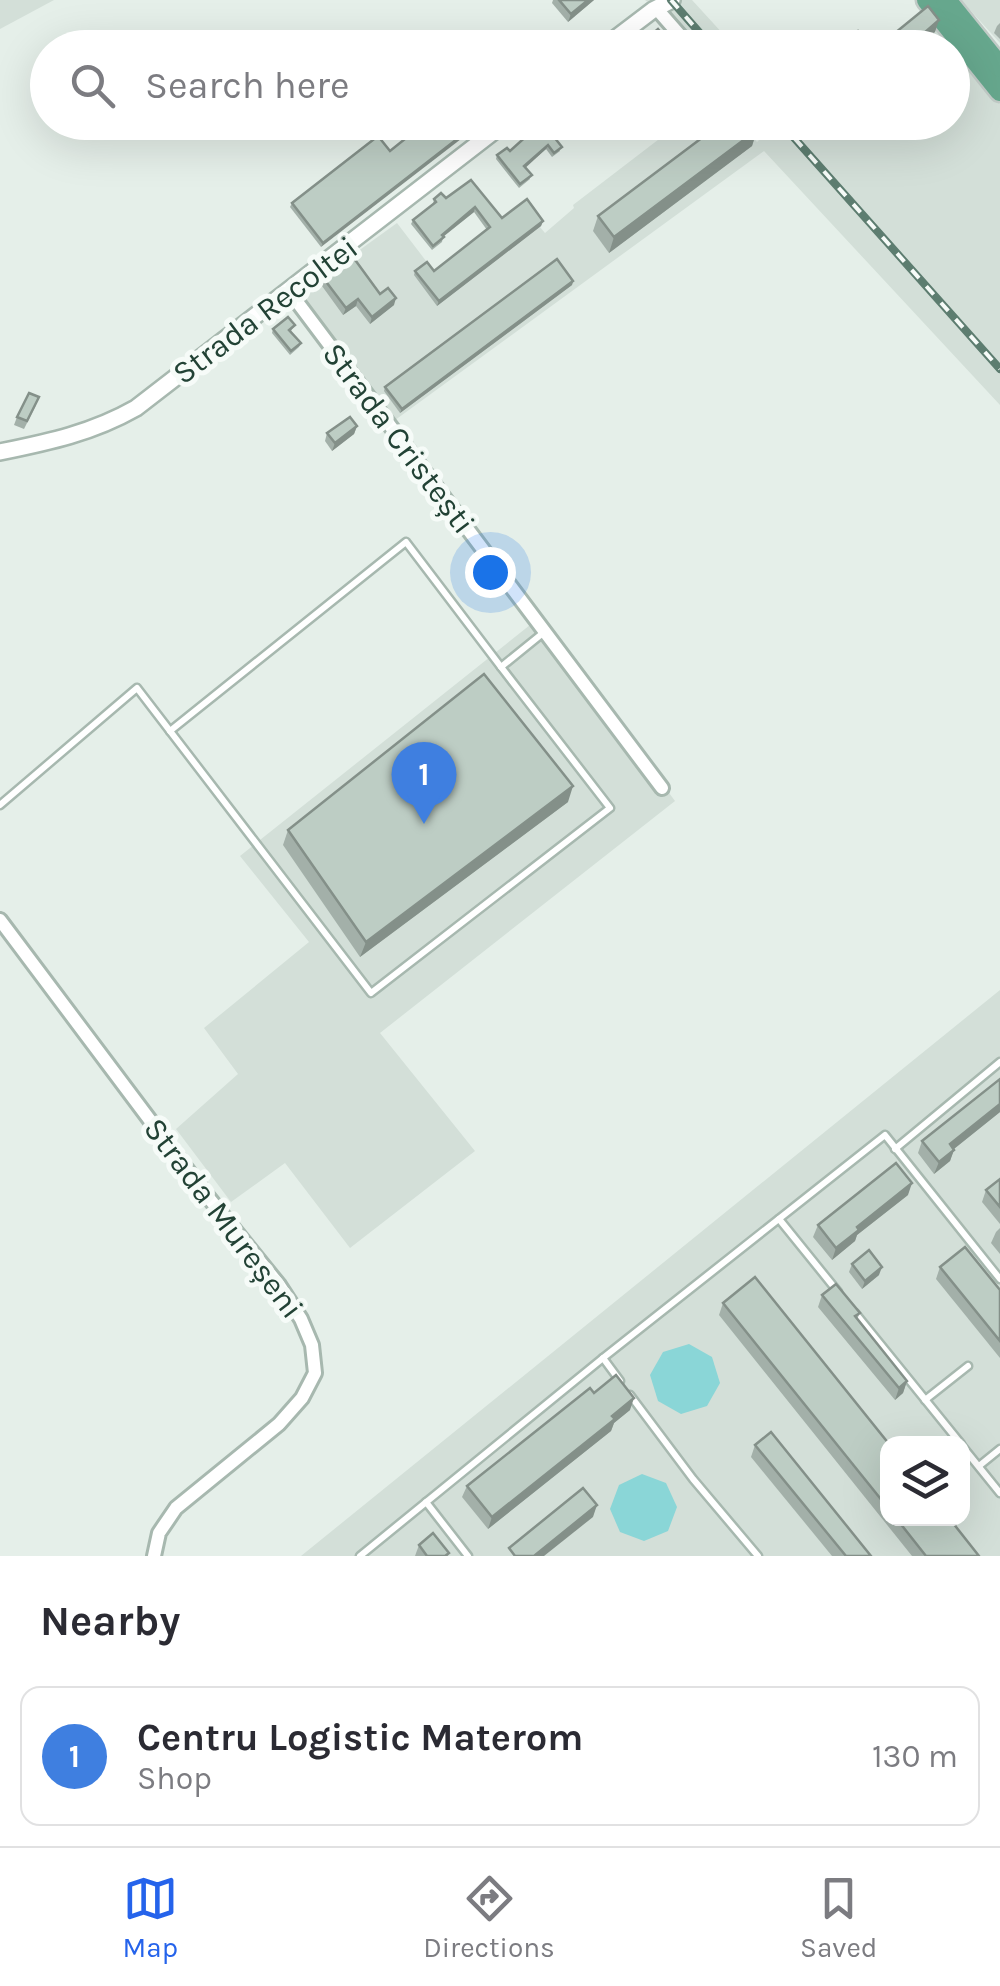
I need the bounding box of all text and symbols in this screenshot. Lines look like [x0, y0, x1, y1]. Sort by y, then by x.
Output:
search box [30, 30, 970, 140]
icon: search [65, 58, 120, 113]
text: Search here [145, 63, 349, 108]
street label: Strada Recoltei [166, 229, 365, 392]
street label: Strada Cristești [315, 336, 482, 541]
your location [465, 547, 516, 598]
pin: 1 [392, 742, 456, 824]
street label: Strada Mureșeni [136, 1111, 311, 1326]
map controls [880, 1436, 970, 1526]
button: layers [880, 1436, 970, 1526]
text: Nearby [40, 1596, 180, 1646]
text: Centru Logistic Materom [137, 1715, 583, 1760]
text: 1 [69, 1738, 80, 1775]
text: 130 m [872, 1738, 958, 1775]
text: Shop [137, 1760, 212, 1797]
tab: Map [123, 1871, 178, 1964]
tab: Directions [423, 1871, 555, 1964]
tab: Saved [800, 1871, 877, 1964]

